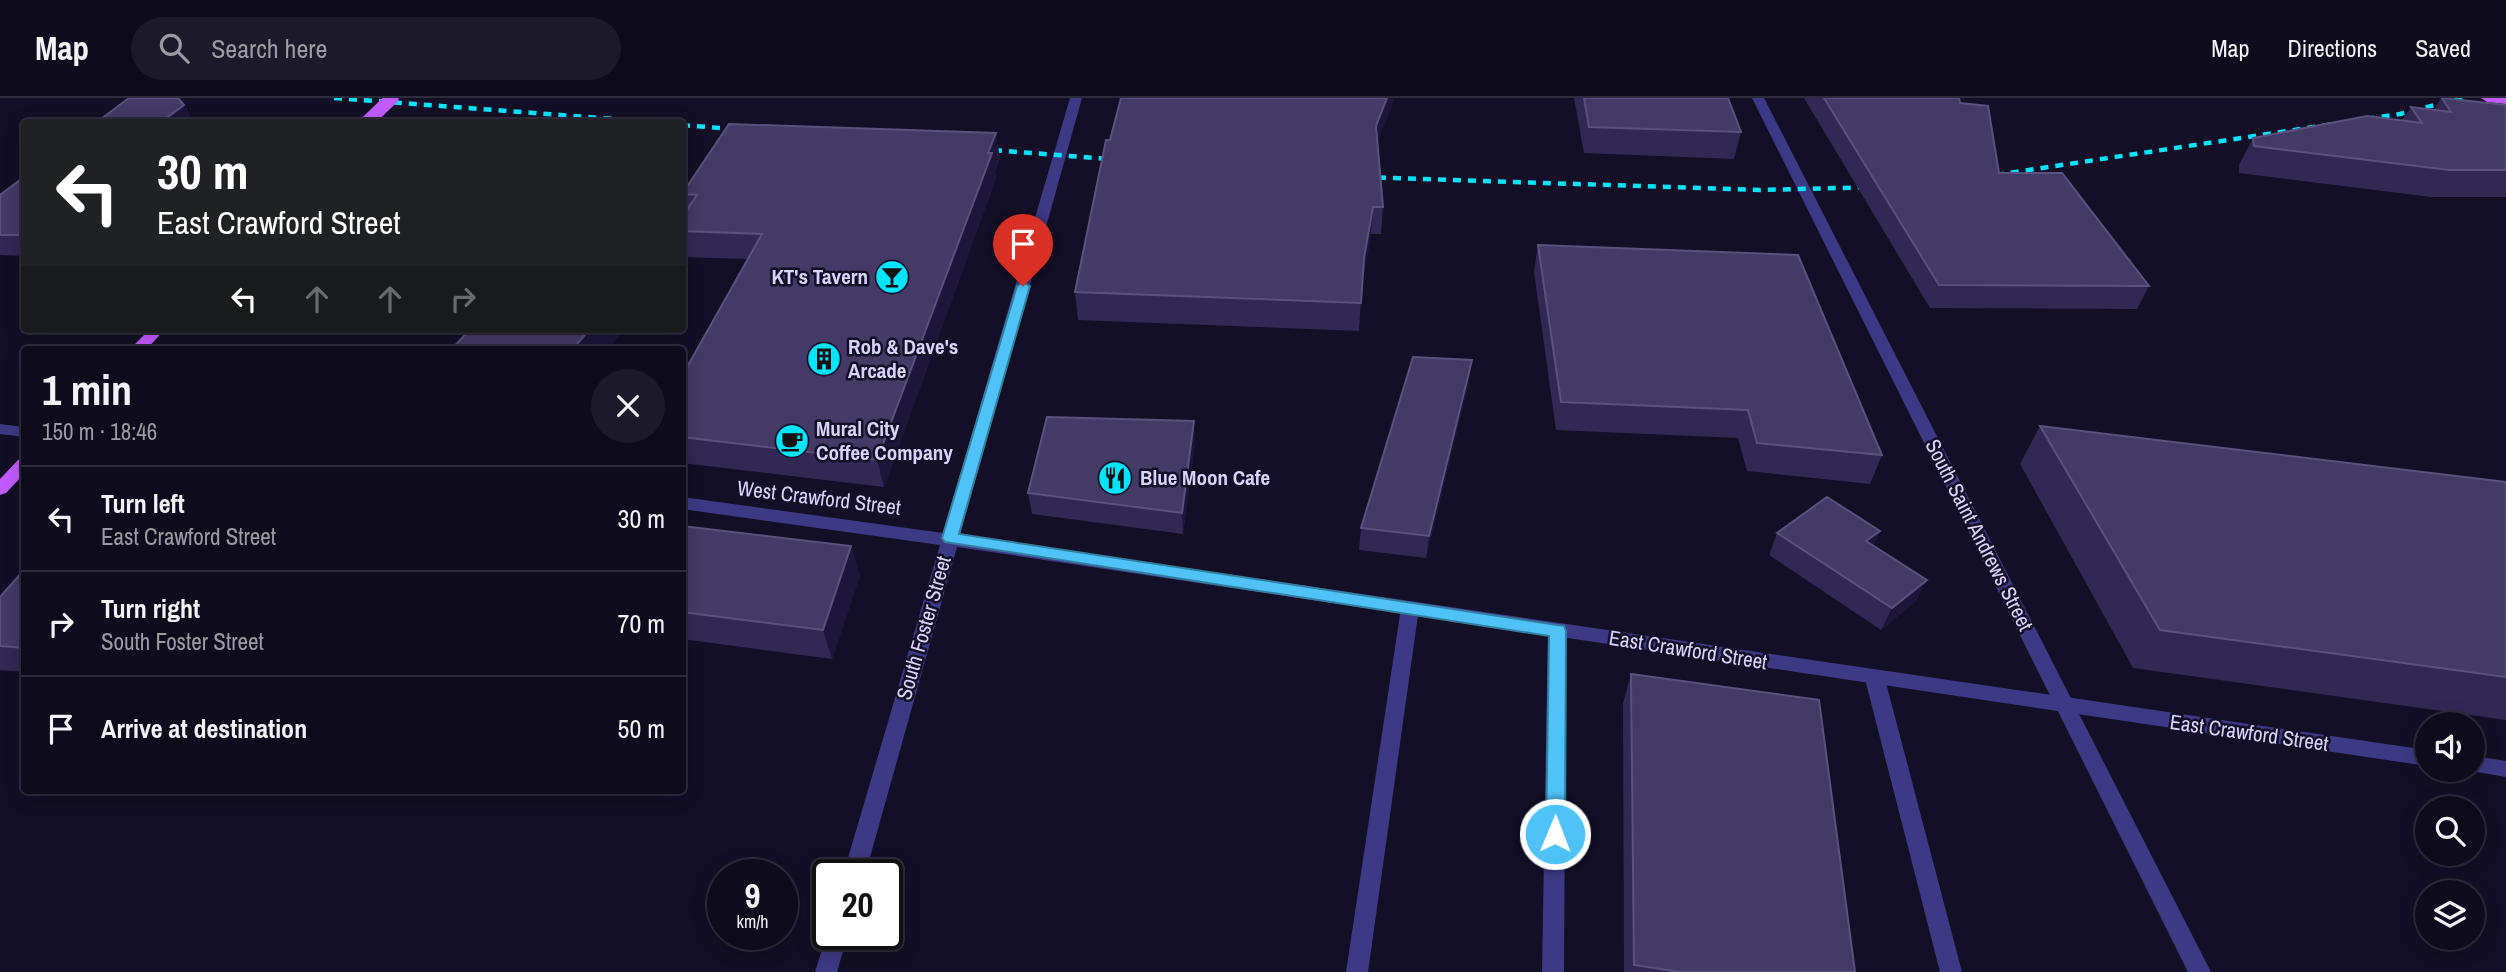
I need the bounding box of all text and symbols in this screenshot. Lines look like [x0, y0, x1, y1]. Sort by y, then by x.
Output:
search box [131, 17, 621, 80]
text: Map [35, 26, 89, 70]
icon: search [155, 29, 193, 67]
text: Search here [211, 31, 327, 66]
text: Map [2211, 32, 2249, 64]
text: Directions [2287, 32, 2377, 64]
text: Saved [2415, 32, 2471, 64]
text: 30 m [157, 138, 249, 204]
icon: left [42, 147, 133, 238]
text: East Crawford Street [157, 201, 401, 244]
pin [993, 214, 1053, 286]
icon: arrive [1004, 225, 1042, 263]
bar icon: KT's Tavern [873, 258, 911, 296]
place label: KT's Tavern [771, 262, 868, 291]
icon: left [225, 280, 263, 318]
icon: ahead [298, 280, 336, 318]
icon: ahead [371, 280, 409, 318]
icon: right [444, 280, 482, 318]
place label: Rob & Dave's Arcade [848, 332, 958, 385]
building icon: Rob & Dave's Arcade [805, 340, 843, 378]
text: 1 min [42, 362, 132, 418]
button: close [591, 369, 665, 443]
place label: Mural City Coffee Company [816, 414, 953, 467]
text: 150 m · 18:46 [42, 416, 157, 447]
cafe icon: Mural City Coffee Company [773, 422, 811, 460]
street label: South Saint Andrews Street [1918, 434, 2040, 636]
restaurant icon: Blue Moon Cafe [1096, 459, 1134, 497]
place label: Blue Moon Cafe [1140, 463, 1270, 492]
street label: West Crawford Street [736, 473, 903, 522]
text: Turn left [101, 486, 185, 521]
icon: left [42, 500, 80, 538]
text: 30 m [618, 501, 665, 536]
text: East Crawford Street [101, 521, 276, 552]
street label: South Foster Street [889, 552, 958, 703]
text: Turn right [101, 591, 200, 626]
icon: right [42, 605, 80, 643]
text: 70 m [618, 606, 665, 641]
street label: East Crawford Street [1607, 623, 1769, 676]
text: South Foster Street [101, 626, 264, 657]
street label: East Crawford Street [2168, 707, 2330, 758]
icon: arrive [42, 710, 80, 748]
text: Arrive at destination [101, 711, 307, 746]
text: 50 m [618, 711, 665, 746]
map controls [2415, 712, 2485, 950]
button: sound [2415, 712, 2485, 782]
button: search [2415, 796, 2485, 866]
position arrow [1518, 797, 1592, 871]
speed limit sign: 20 [812, 859, 903, 950]
text: 9 [745, 872, 760, 919]
button: layers [2415, 880, 2485, 950]
text: km/h [737, 909, 769, 934]

